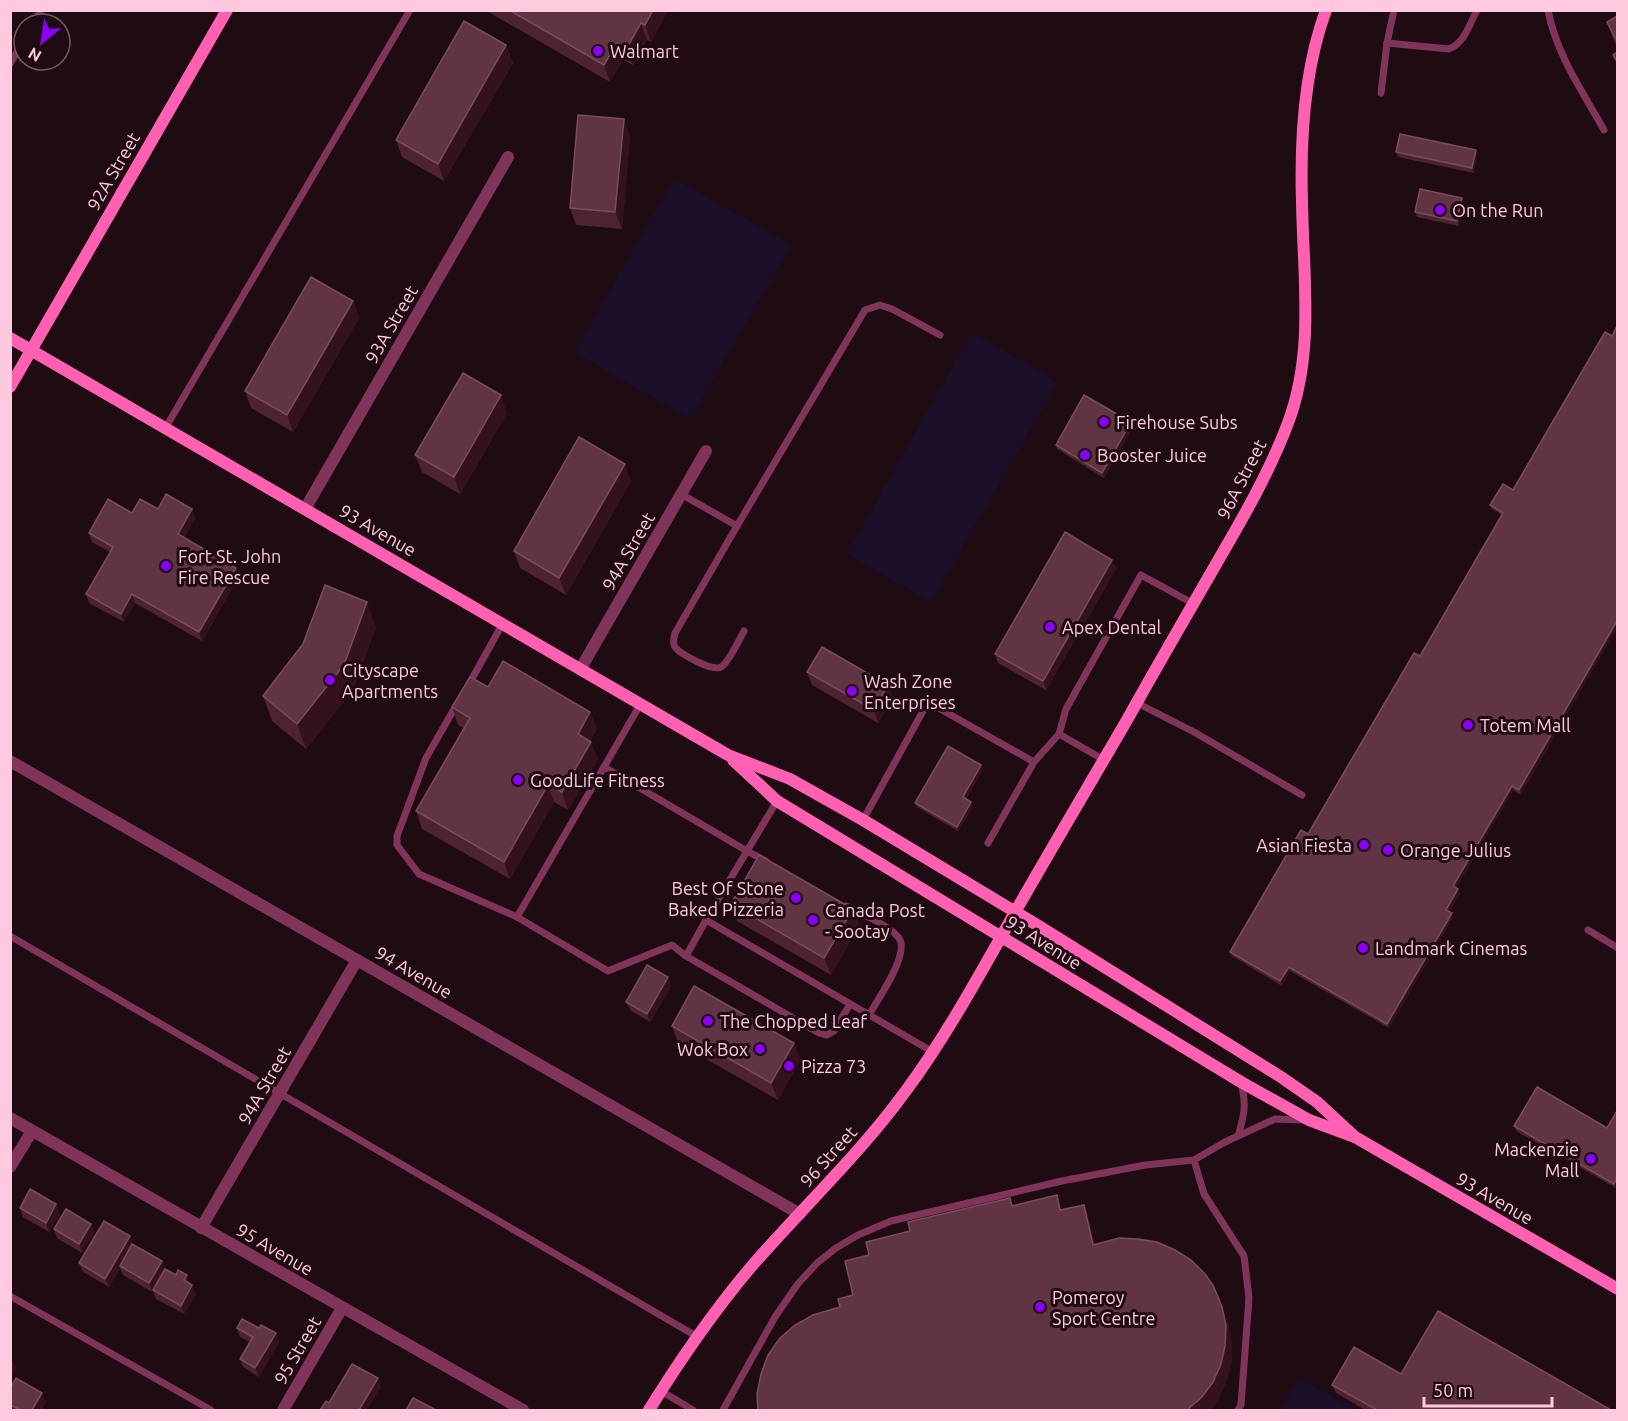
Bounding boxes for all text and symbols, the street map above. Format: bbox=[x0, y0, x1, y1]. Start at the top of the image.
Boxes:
north arrow bbox=[12, 12, 72, 72]
place label: Walmart bbox=[610, 41, 679, 61]
text: N bbox=[25, 44, 44, 66]
marker: Walmart bbox=[591, 44, 605, 58]
street label: 92A Street bbox=[83, 129, 143, 213]
place label: On the Run bbox=[1452, 200, 1544, 220]
marker: On the Run bbox=[1433, 203, 1447, 217]
street label: 93A Street bbox=[361, 282, 421, 366]
place label: Firehouse Subs bbox=[1116, 412, 1238, 432]
marker: Firehouse Subs bbox=[1097, 415, 1111, 429]
street label: 96A Street bbox=[1212, 436, 1270, 522]
place label: Booster Juice bbox=[1097, 445, 1207, 465]
marker: Booster Juice bbox=[1078, 448, 1092, 462]
street label: 93 Avenue bbox=[336, 500, 420, 560]
street label: 94A Street bbox=[598, 509, 658, 593]
place label: Fort St. John Fire Rescue bbox=[178, 546, 281, 587]
marker: Fort St. John Fire Rescue bbox=[159, 559, 173, 573]
place label: Apex Dental bbox=[1062, 617, 1162, 637]
marker: Apex Dental bbox=[1043, 620, 1057, 634]
place label: Cityscape Apartments bbox=[342, 660, 438, 701]
place label: Wash Zone Enterprises bbox=[864, 671, 956, 712]
marker: Cityscape Apartments bbox=[323, 673, 337, 687]
marker: Wash Zone Enterprises bbox=[845, 684, 859, 698]
place label: Totem Mall bbox=[1480, 715, 1571, 735]
marker: Totem Mall bbox=[1461, 718, 1475, 732]
place label: GoodLife Fitness bbox=[530, 770, 665, 790]
marker: GoodLife Fitness bbox=[511, 773, 525, 787]
place label: Asian Fiesta bbox=[1256, 835, 1352, 855]
marker: Asian Fiesta bbox=[1357, 838, 1371, 852]
place label: Orange Julius bbox=[1400, 840, 1511, 860]
marker: Orange Julius bbox=[1381, 843, 1395, 857]
place label: Best Of Stone Baked Pizzeria bbox=[668, 878, 784, 919]
marker: Best Of Stone Baked Pizzeria bbox=[789, 891, 803, 905]
place label: Canada Post - Sootay bbox=[825, 900, 925, 941]
street label: 93 Avenue bbox=[1003, 911, 1085, 973]
marker: Canada Post - Sootay bbox=[806, 913, 820, 927]
place label: Landmark Cinemas bbox=[1375, 938, 1527, 958]
marker: Landmark Cinemas bbox=[1356, 941, 1370, 955]
street label: 94 Avenue bbox=[372, 942, 456, 1002]
place label: The Chopped Leaf bbox=[720, 1011, 867, 1031]
marker: The Chopped Leaf bbox=[701, 1014, 715, 1028]
place label: Wok Box bbox=[677, 1039, 748, 1059]
marker: Wok Box bbox=[753, 1042, 767, 1056]
street label: 94A Street bbox=[234, 1043, 294, 1127]
place label: Pizza 73 bbox=[801, 1056, 866, 1076]
marker: Pizza 73 bbox=[782, 1059, 796, 1073]
street label: 96 Street bbox=[796, 1122, 860, 1190]
place label: Mackenzie Mall bbox=[1494, 1139, 1579, 1180]
marker: Mackenzie Mall bbox=[1584, 1152, 1598, 1166]
street label: 93 Avenue bbox=[1453, 1168, 1537, 1228]
street label: 95 Avenue bbox=[233, 1219, 317, 1279]
place label: Pomeroy Sport Centre bbox=[1052, 1287, 1156, 1328]
marker: Pomeroy Sport Centre bbox=[1033, 1300, 1047, 1314]
street label: 95 Street bbox=[270, 1313, 324, 1387]
scale bar bbox=[1424, 1370, 1552, 1408]
text: 50 m bbox=[1433, 1380, 1473, 1400]

